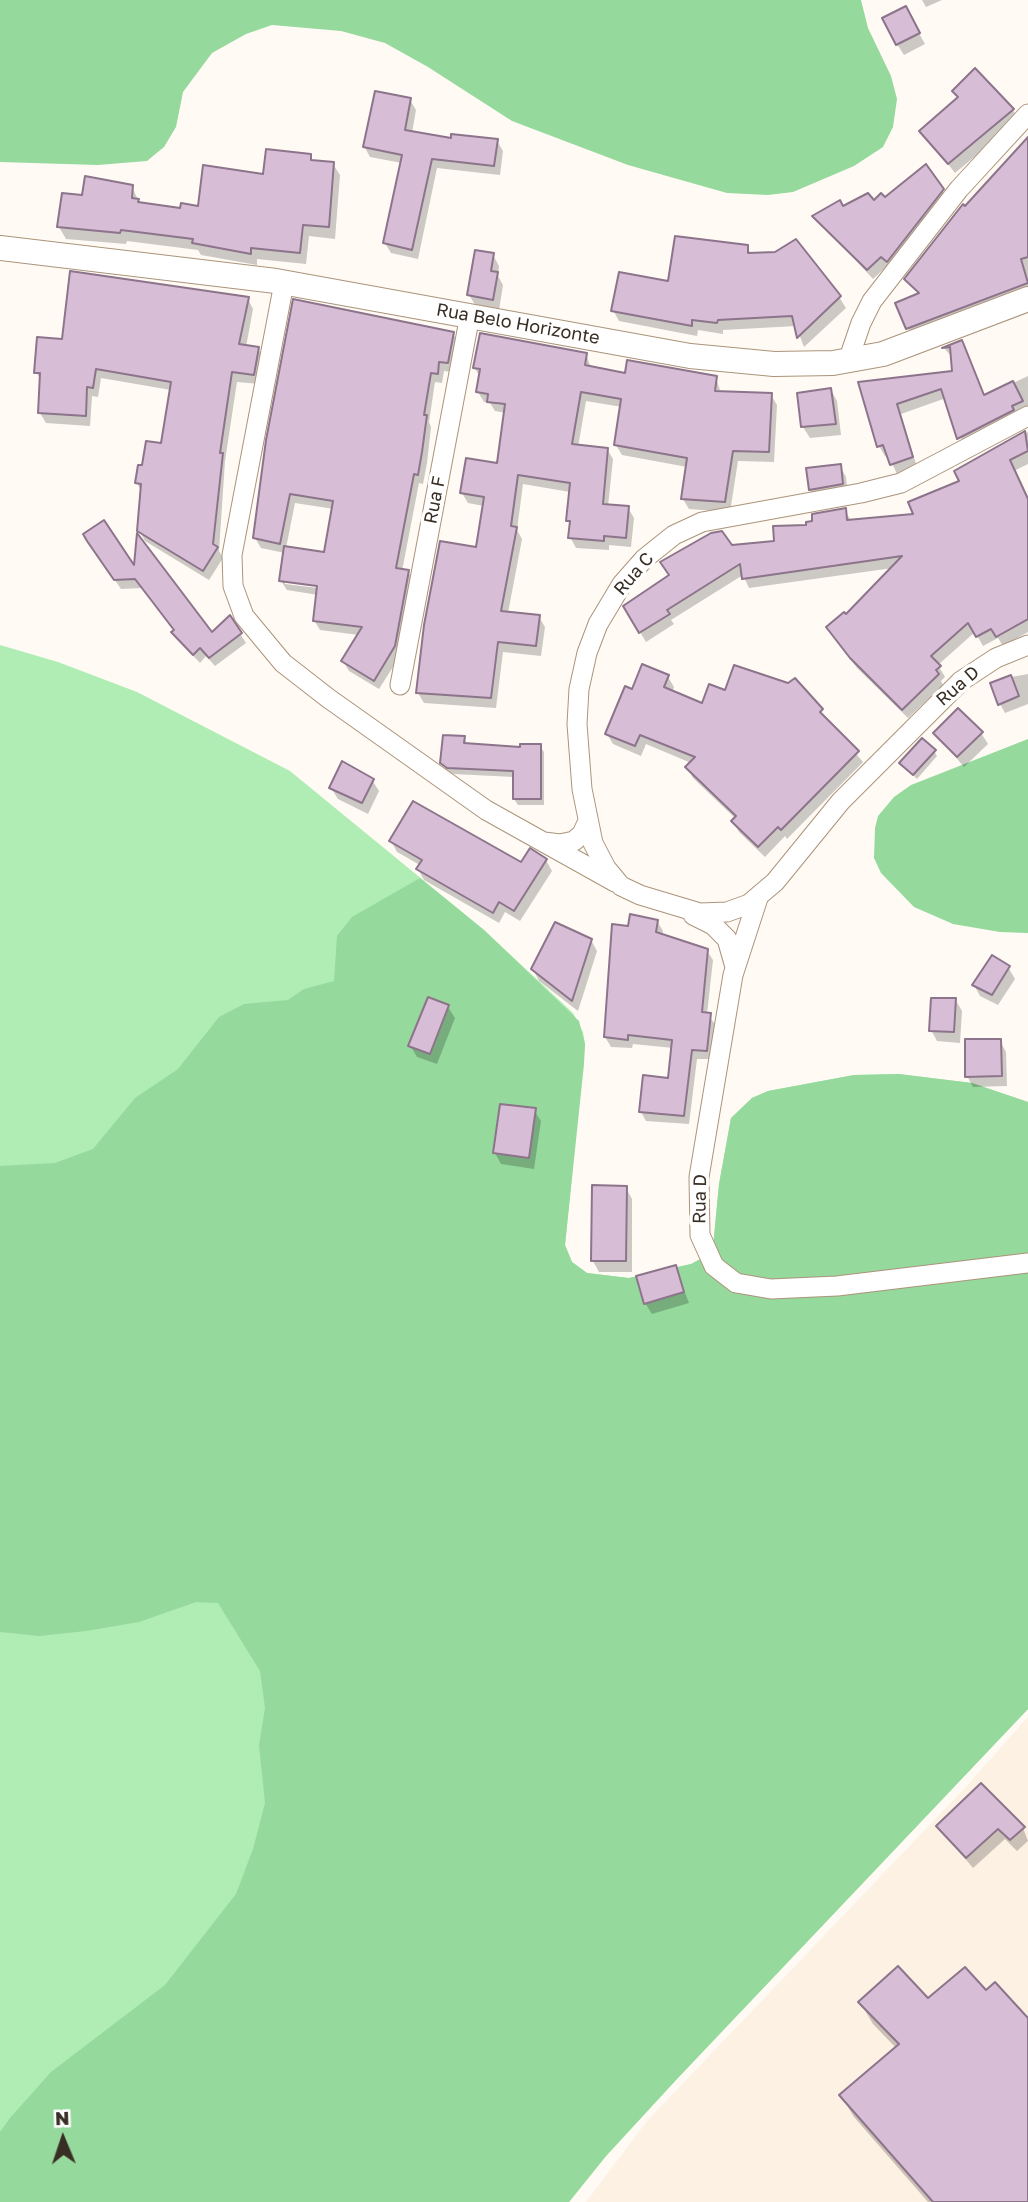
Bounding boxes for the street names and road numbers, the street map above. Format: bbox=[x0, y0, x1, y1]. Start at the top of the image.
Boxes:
street label: Rua Belo Horizonte bbox=[435, 299, 601, 349]
street label: Rua F bbox=[420, 474, 450, 526]
street label: Rua C bbox=[610, 548, 658, 600]
street label: Rua D bbox=[932, 661, 984, 711]
street label: Rua D bbox=[689, 1174, 711, 1224]

